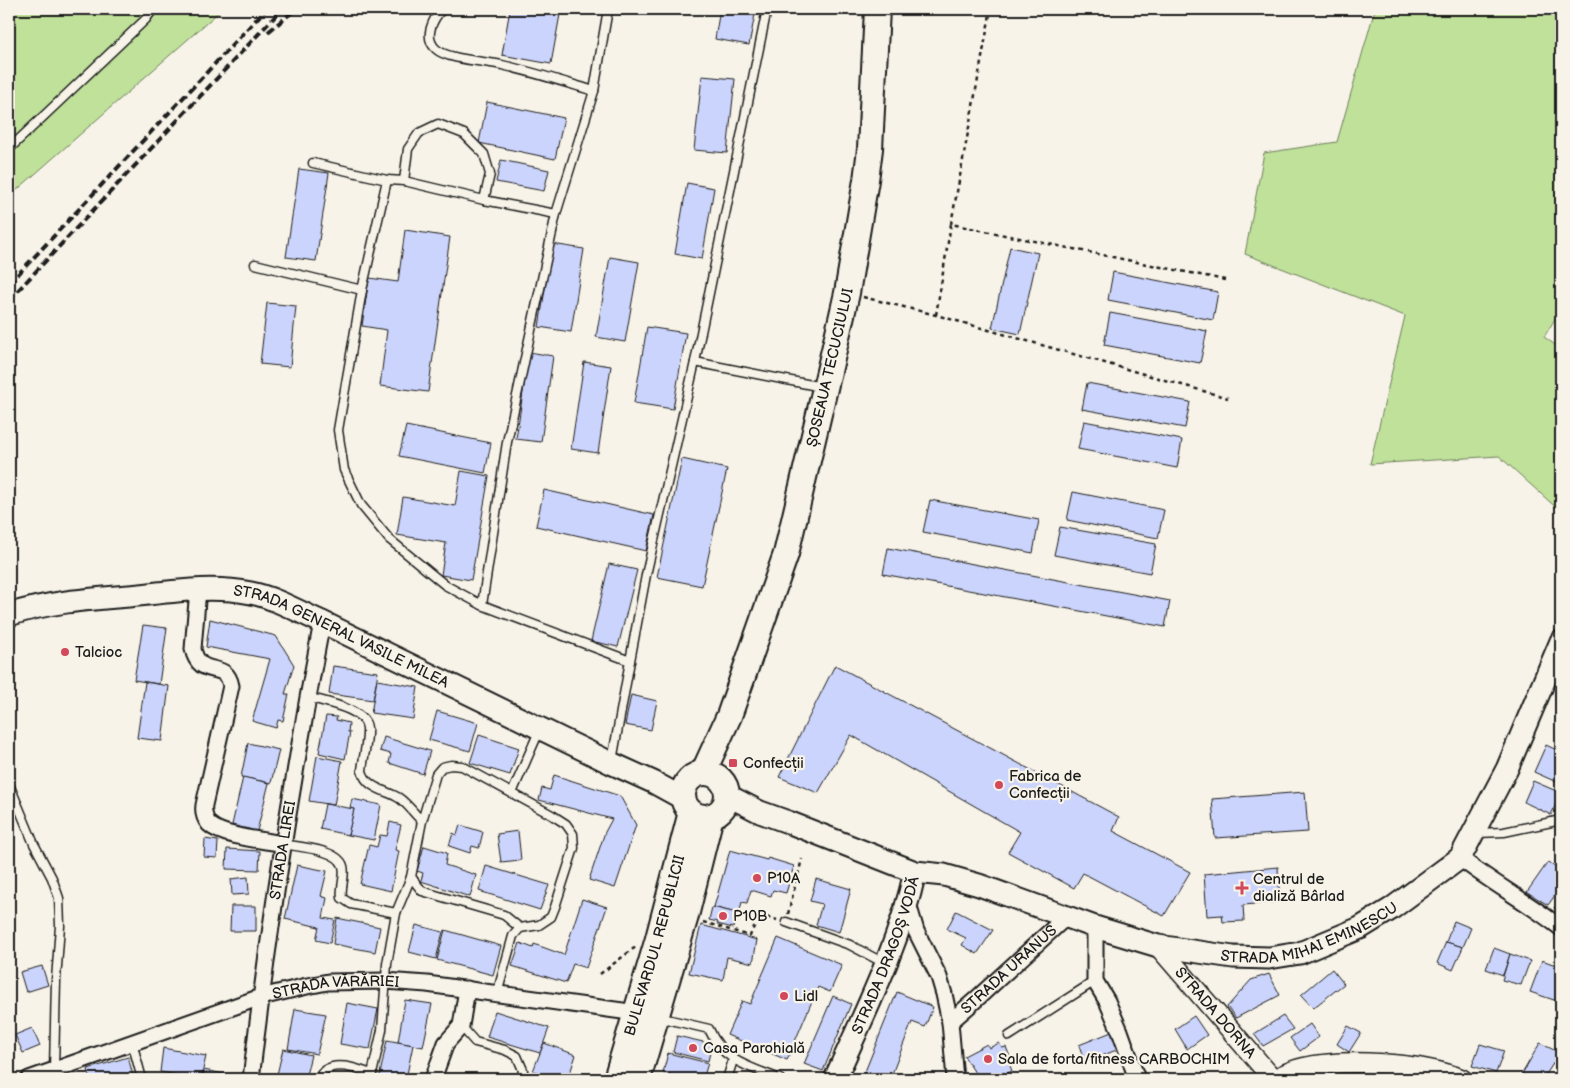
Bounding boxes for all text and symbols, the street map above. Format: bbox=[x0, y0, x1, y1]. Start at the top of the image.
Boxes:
street label: ȘOSEAUA TECUCIULUI bbox=[803, 286, 858, 449]
street label: STRADA GENERAL VASILE MILEA bbox=[232, 581, 453, 693]
place label: Talcioc bbox=[75, 643, 122, 662]
marker: Talcioc bbox=[59, 646, 71, 658]
place label: Confecții bbox=[743, 754, 804, 773]
marker: Confecții bbox=[727, 757, 739, 769]
place label: Fabrica de Confecții bbox=[1009, 767, 1081, 803]
marker: Fabrica de Confecții bbox=[993, 779, 1005, 791]
street label: STRADA LIREI bbox=[266, 799, 300, 901]
street label: BULEVARDUL REPUBLICII bbox=[620, 853, 689, 1038]
place label: P10A bbox=[767, 869, 801, 888]
place label: Centrul de dializă Bârlad bbox=[1253, 870, 1345, 906]
marker: P10A bbox=[751, 872, 763, 884]
street label: STRADA DRAGOȘ VODĂ bbox=[848, 874, 924, 1037]
marker: Centrul de dializă Bârlad bbox=[1235, 881, 1249, 895]
street label: STRADA MIHAI EMINESCU bbox=[1219, 898, 1402, 968]
place label: P10B bbox=[733, 907, 767, 926]
marker: P10B bbox=[717, 910, 729, 922]
street label: STRADA URANUS bbox=[957, 921, 1061, 1018]
street label: STRADA DORNA bbox=[1170, 963, 1260, 1063]
street label: STRADA VĂRĂRIEI bbox=[271, 972, 400, 1004]
place label: Lidl bbox=[794, 987, 818, 1006]
marker: Lidl bbox=[778, 990, 790, 1002]
place label: Casa Parohială bbox=[703, 1039, 805, 1058]
marker: Casa Parohială bbox=[687, 1042, 699, 1054]
place label: Sala de forta/fitness CARBOCHIM bbox=[998, 1050, 1230, 1069]
marker: Sala de forta/fitness CARBOCHIM bbox=[982, 1053, 994, 1065]

